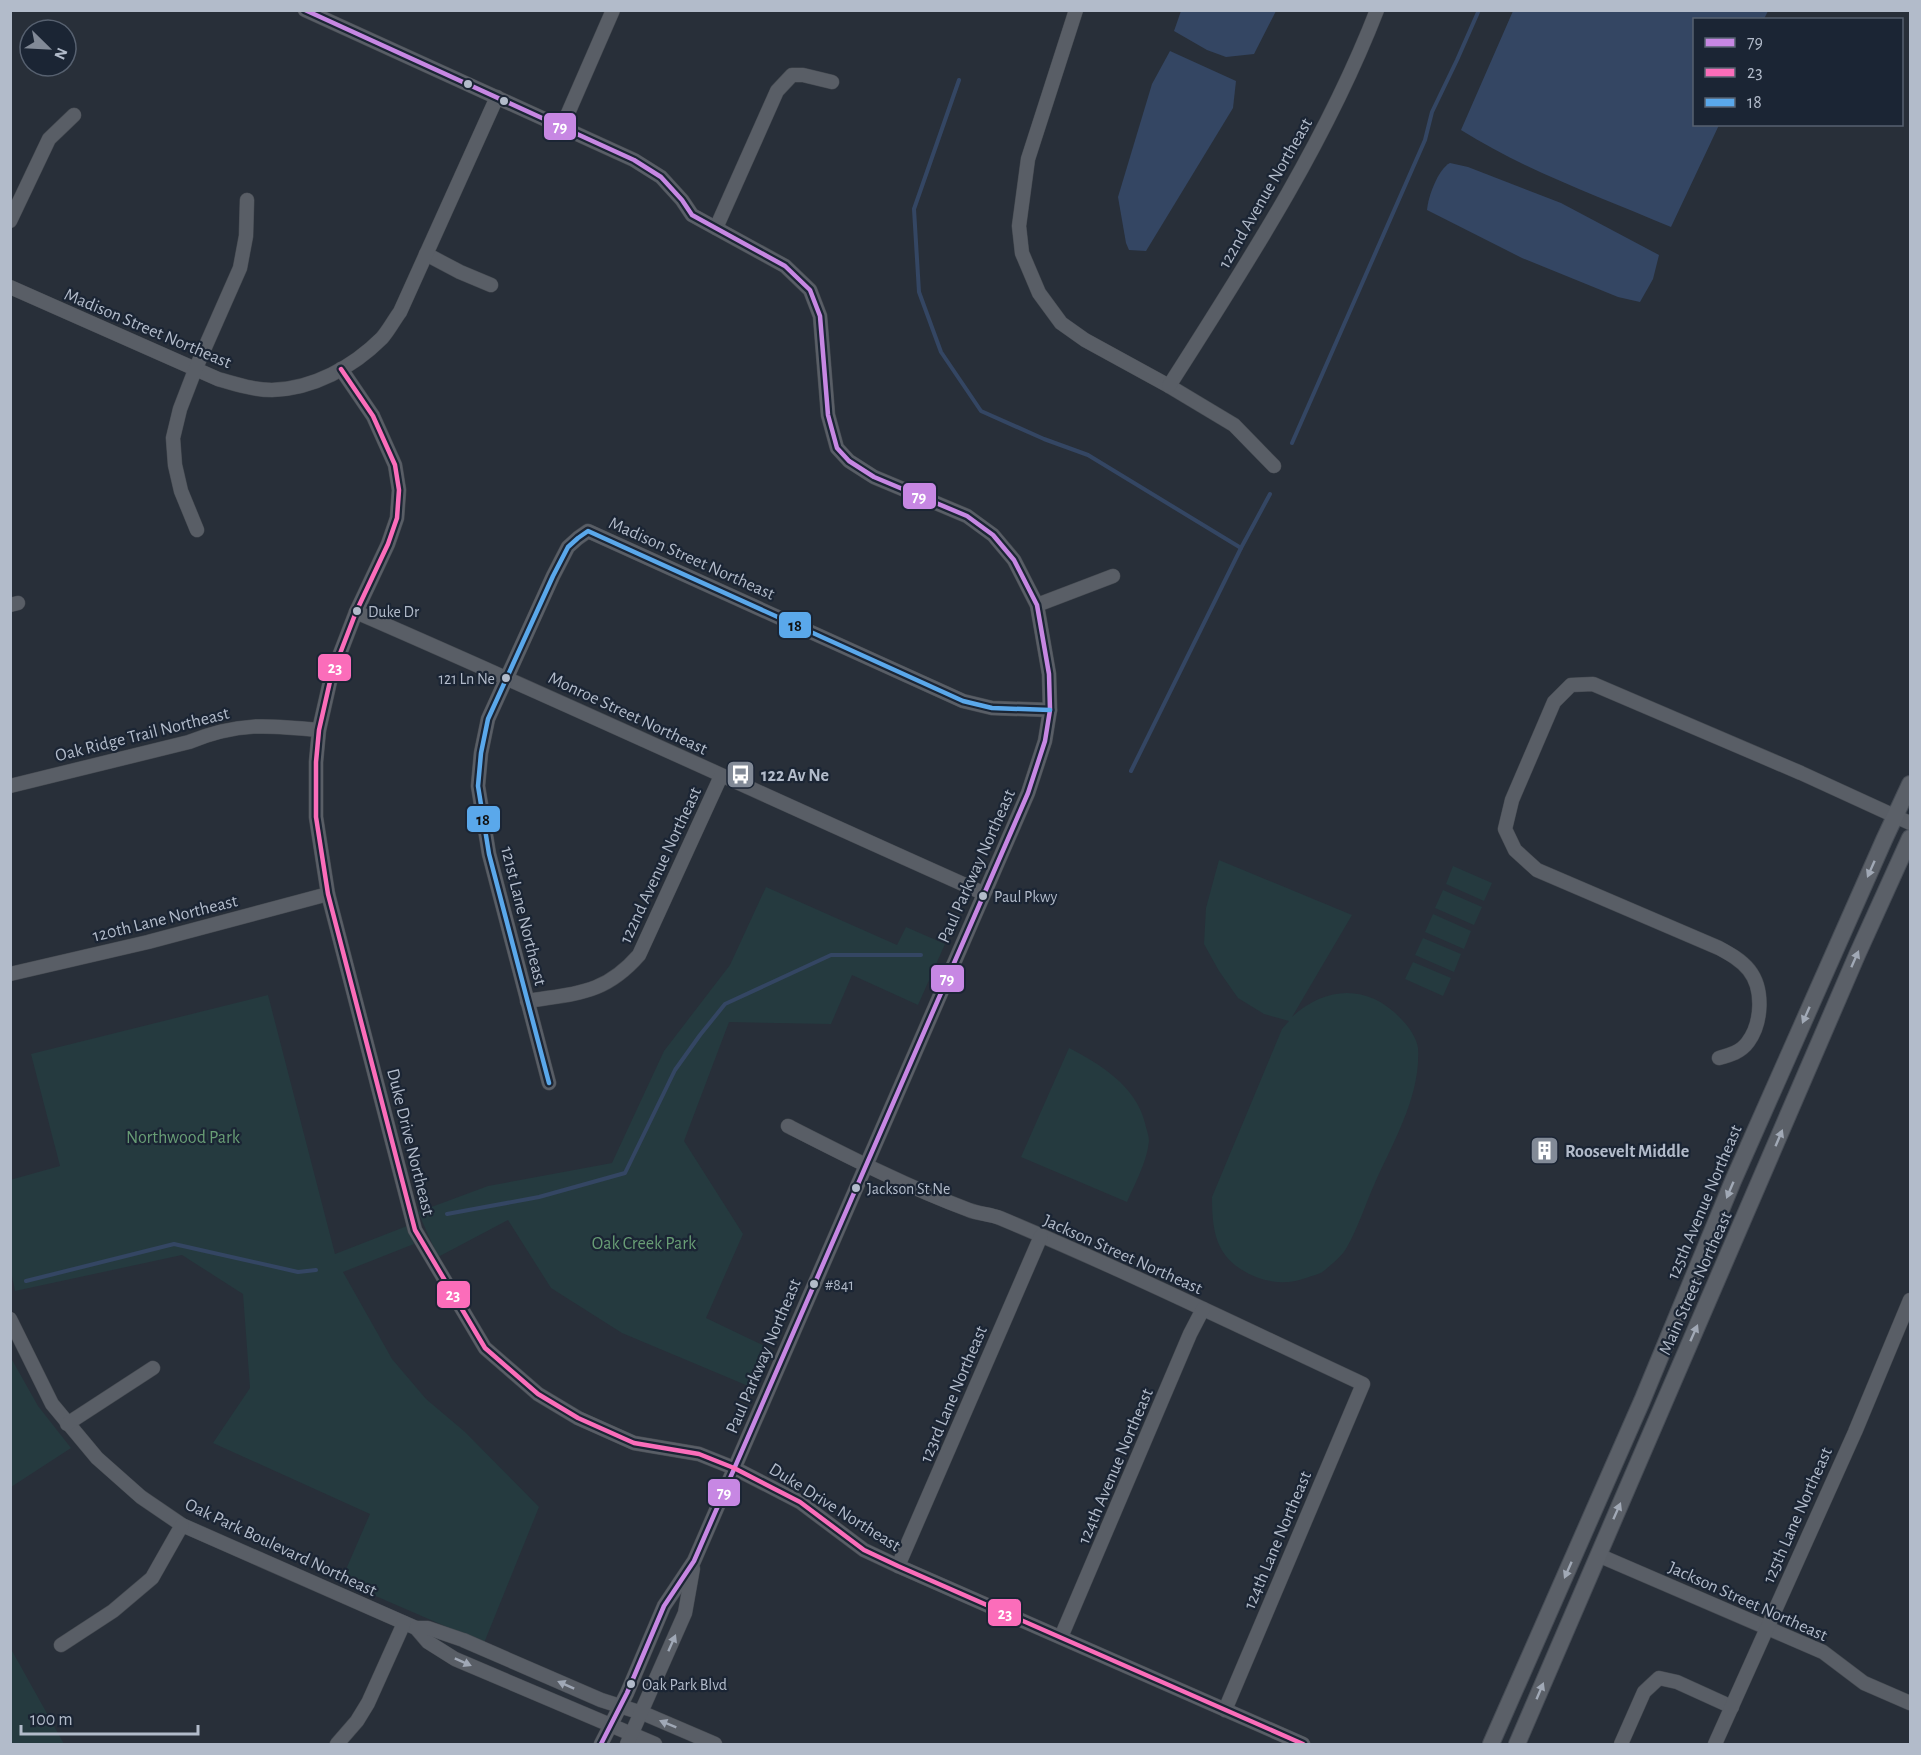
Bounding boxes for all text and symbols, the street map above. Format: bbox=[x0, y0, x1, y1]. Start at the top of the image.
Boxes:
north arrow bbox=[18, 18, 78, 78]
legend bbox=[1693, 18, 1903, 126]
text: 79 bbox=[1747, 34, 1763, 52]
text: N bbox=[51, 45, 70, 62]
text: 23 bbox=[1747, 64, 1763, 82]
unlabelled marker bbox=[462, 78, 474, 90]
text: 18 bbox=[1747, 94, 1762, 112]
unlabelled marker bbox=[498, 95, 510, 107]
line badge: 79 bbox=[543, 112, 577, 141]
street label: 122nd Avenue Northeast bbox=[1216, 115, 1316, 272]
text: 79 bbox=[553, 119, 568, 135]
street label: Madison Street Northeast bbox=[61, 286, 234, 372]
line badge: 79 bbox=[902, 482, 937, 510]
text: 79 bbox=[912, 489, 927, 505]
street label: Madison Street Northeast bbox=[606, 514, 777, 604]
place label: Duke Dr bbox=[368, 604, 420, 620]
marker: Duke Dr bbox=[351, 605, 363, 617]
line badge: 18 bbox=[778, 611, 812, 639]
text: 18 bbox=[788, 618, 802, 634]
line badge: 23 bbox=[317, 653, 352, 682]
text: 23 bbox=[328, 660, 342, 676]
street label: Monroe Street Northeast bbox=[545, 669, 710, 759]
place label: 121 Ln Ne bbox=[439, 671, 495, 687]
marker: 121 Ln Ne bbox=[500, 672, 512, 684]
street label: Oak Ridge Trail Northeast bbox=[53, 705, 231, 765]
bus stop icon: 122 Av Ne bbox=[724, 759, 756, 791]
place label: 122 Av Ne bbox=[761, 767, 829, 785]
street label: 122nd Avenue Northeast bbox=[617, 784, 705, 946]
street label: Paul Parkway Northeast bbox=[935, 787, 1019, 946]
line badge: 18 bbox=[466, 805, 501, 833]
text: 18 bbox=[476, 812, 490, 828]
street label: 121st Lane Northeast bbox=[497, 845, 549, 988]
one-way arrow bbox=[1866, 860, 1876, 878]
place label: Paul Pkwy bbox=[994, 889, 1057, 906]
marker: Paul Pkwy bbox=[977, 890, 989, 902]
street label: 120th Lane Northeast bbox=[91, 892, 240, 946]
one-way arrow bbox=[1851, 950, 1860, 967]
line badge: 79 bbox=[930, 964, 965, 993]
text: 79 bbox=[940, 971, 955, 987]
one-way arrow bbox=[1802, 1007, 1811, 1024]
street label: Duke Drive Northeast bbox=[383, 1067, 437, 1218]
street label: 125th Avenue Northeast bbox=[1664, 1122, 1746, 1282]
park label: Northwood Park bbox=[126, 1129, 241, 1147]
one-way arrow bbox=[1775, 1129, 1784, 1147]
building icon: Roosevelt Middle bbox=[1528, 1135, 1560, 1167]
place label: Roosevelt Middle bbox=[1565, 1143, 1689, 1161]
place label: Jackson St Ne bbox=[867, 1181, 950, 1197]
one-way arrow bbox=[1725, 1181, 1735, 1199]
marker: Jackson St Ne bbox=[850, 1182, 862, 1194]
street label: Main Street Northeast bbox=[1656, 1209, 1736, 1358]
street label: Jackson Street Northeast bbox=[1040, 1212, 1205, 1298]
park label: Oak Creek Park bbox=[592, 1235, 697, 1253]
street label: Paul Parkway Northeast bbox=[723, 1276, 805, 1436]
place label: #841 bbox=[825, 1277, 854, 1293]
marker: #841 bbox=[808, 1278, 820, 1290]
line badge: 23 bbox=[436, 1280, 471, 1309]
text: 23 bbox=[446, 1287, 460, 1303]
street label: 123rd Lane Northeast bbox=[917, 1323, 991, 1465]
one-way arrow bbox=[1690, 1324, 1699, 1341]
street label: 124th Avenue Northeast bbox=[1075, 1386, 1157, 1547]
street label: 125th Lane Northeast bbox=[1760, 1445, 1836, 1586]
street label: Duke Drive Northeast bbox=[766, 1460, 903, 1556]
street label: 124th Lane Northeast bbox=[1241, 1469, 1315, 1612]
line badge: 79 bbox=[707, 1478, 741, 1507]
text: 79 bbox=[717, 1485, 732, 1501]
street label: Oak Park Boulevard Northeast bbox=[182, 1496, 379, 1600]
one-way arrow bbox=[1612, 1503, 1621, 1520]
street label: Jackson Street Northeast bbox=[1665, 1559, 1830, 1645]
one-way arrow bbox=[1562, 1561, 1572, 1579]
line badge: 23 bbox=[987, 1598, 1022, 1627]
text: 23 bbox=[998, 1606, 1012, 1622]
one-way arrow bbox=[668, 1634, 677, 1652]
one-way arrow bbox=[454, 1657, 472, 1667]
place label: Oak Park Blvd bbox=[642, 1677, 727, 1693]
marker: Oak Park Blvd bbox=[625, 1678, 637, 1690]
one-way arrow bbox=[558, 1680, 575, 1689]
one-way arrow bbox=[1535, 1681, 1545, 1699]
scale bar bbox=[21, 1698, 198, 1736]
text: 100 m bbox=[30, 1711, 73, 1729]
one-way arrow bbox=[659, 1719, 677, 1729]

